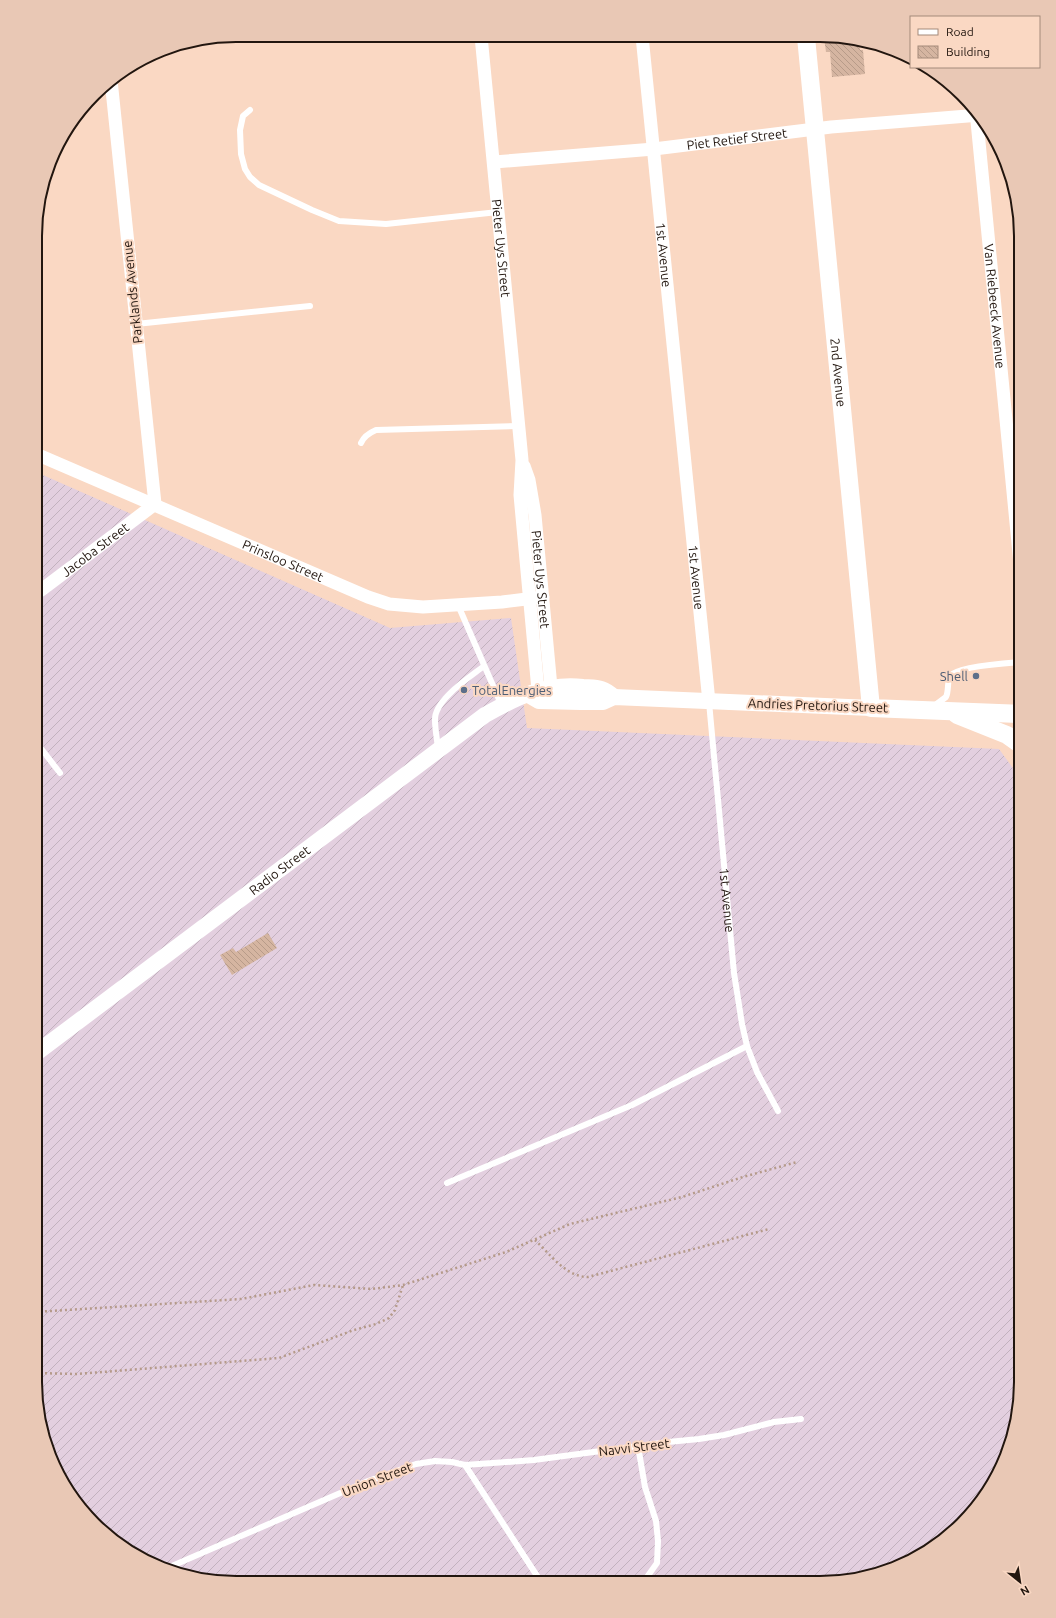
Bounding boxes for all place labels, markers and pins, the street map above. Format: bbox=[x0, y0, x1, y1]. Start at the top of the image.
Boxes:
place label: Shell bbox=[940, 669, 969, 683]
marker: Shell bbox=[971, 671, 981, 681]
place label: TotalEnergies bbox=[472, 683, 552, 697]
marker: TotalEnergies bbox=[459, 685, 469, 695]

